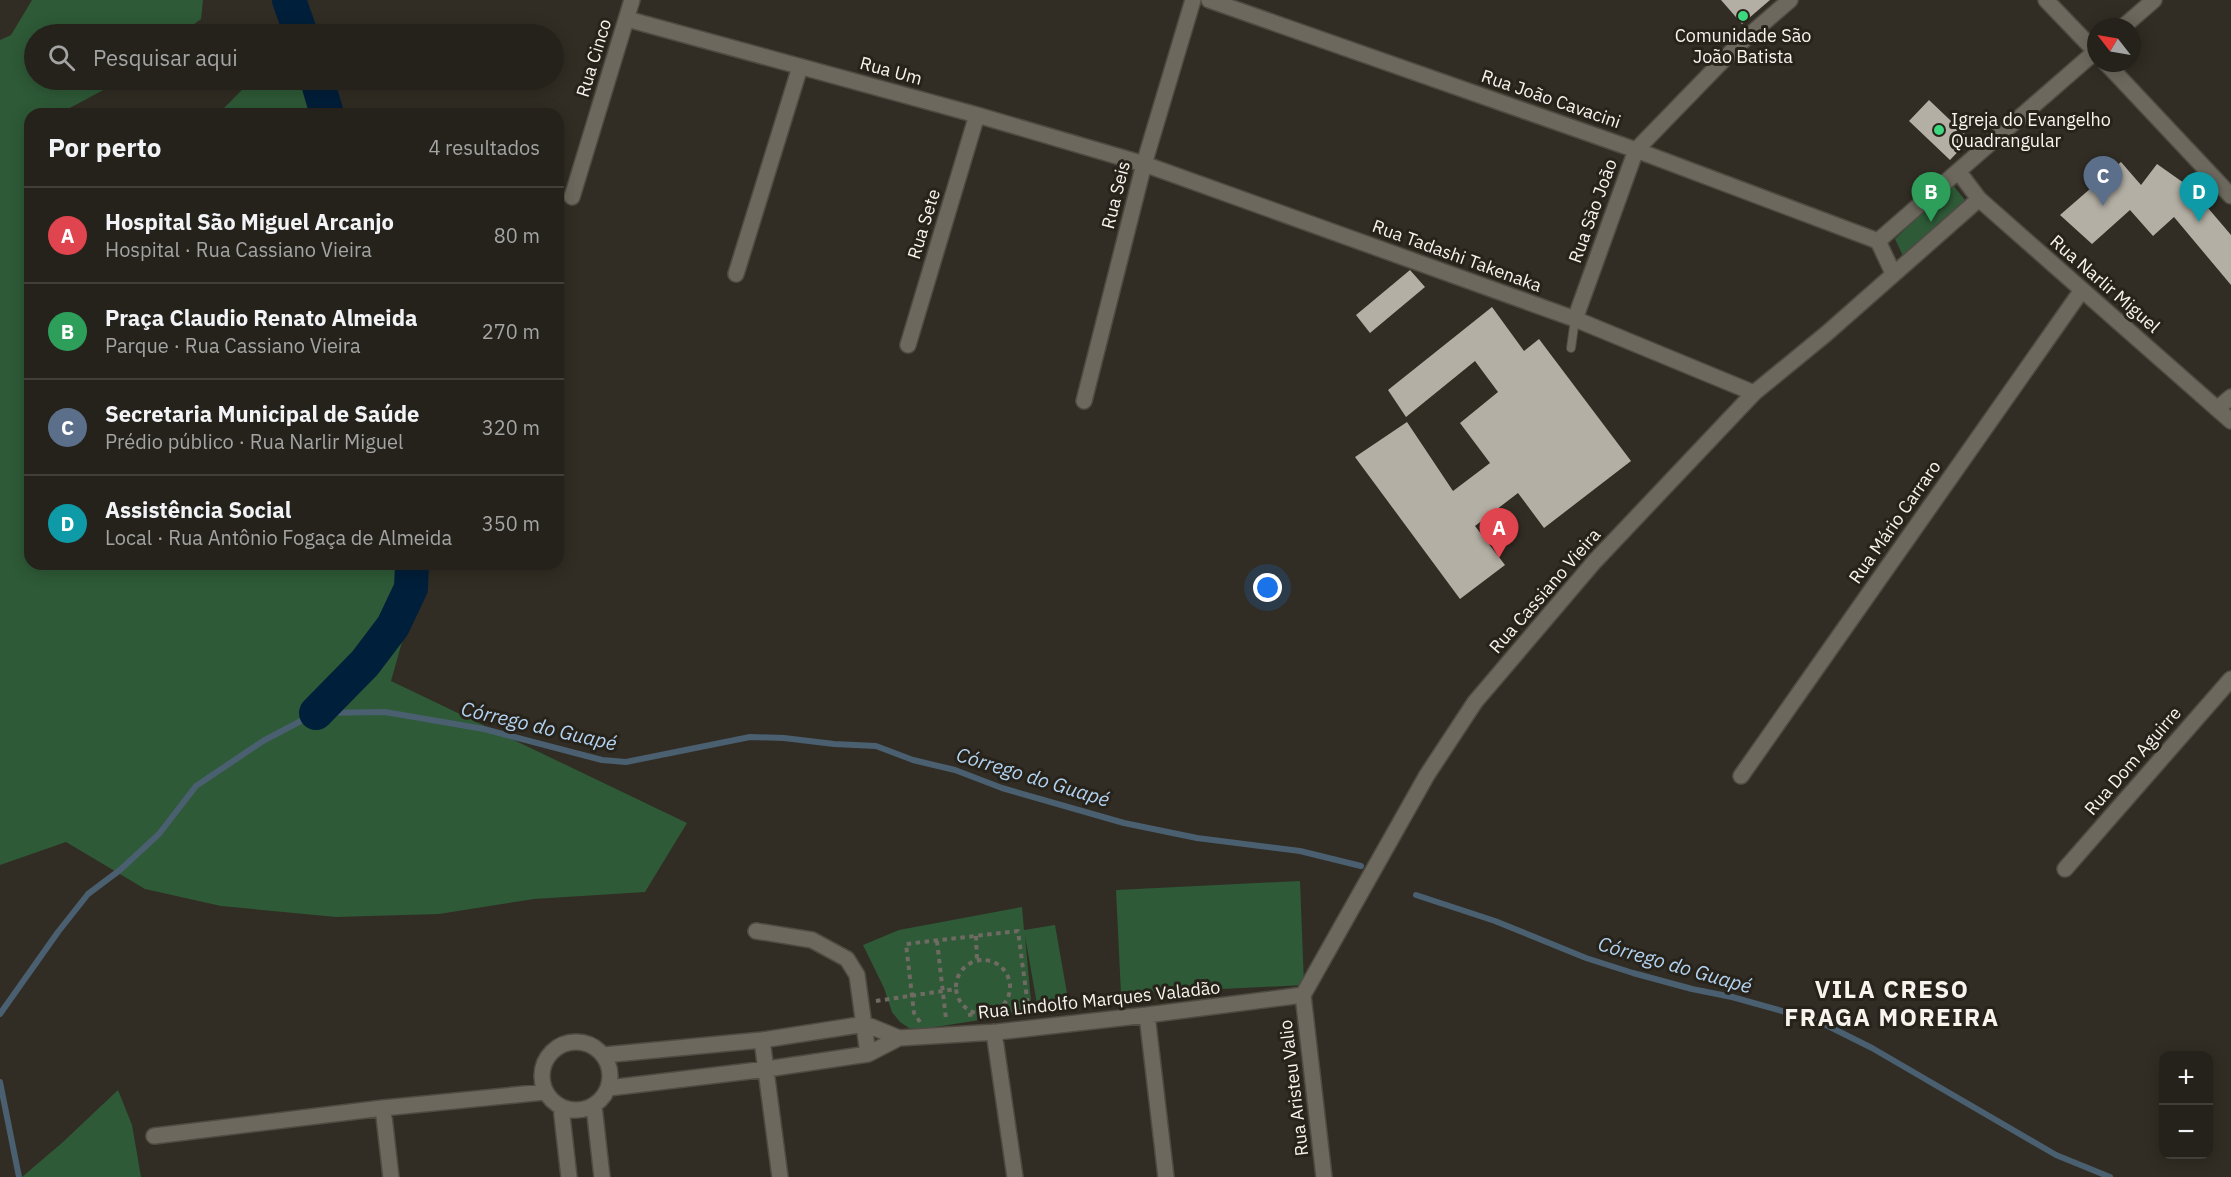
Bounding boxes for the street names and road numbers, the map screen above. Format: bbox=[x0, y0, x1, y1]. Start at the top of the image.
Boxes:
street label: Rua Cinco bbox=[571, 16, 616, 100]
street label: Rua Um bbox=[857, 51, 925, 90]
street label: Rua João Cavacini bbox=[1478, 64, 1624, 133]
street label: Rua São João bbox=[1563, 156, 1622, 266]
street label: Rua Seis bbox=[1096, 159, 1135, 231]
street label: Rua Sete bbox=[902, 186, 945, 262]
street label: Rua Tadashi Takenaka bbox=[1369, 214, 1545, 297]
street label: Rua Narlir Miguel bbox=[2046, 230, 2165, 338]
street label: Rua Mário Carraro bbox=[1843, 456, 1946, 588]
street label: Rua Cassiano Vieira bbox=[1484, 523, 1606, 658]
street label: Rua Dom Aguirre bbox=[2079, 702, 2186, 820]
street label: Rua Lindolfo Marques Valadão bbox=[977, 975, 1221, 1024]
street label: Rua Aristeu Valio bbox=[1274, 1019, 1313, 1157]

